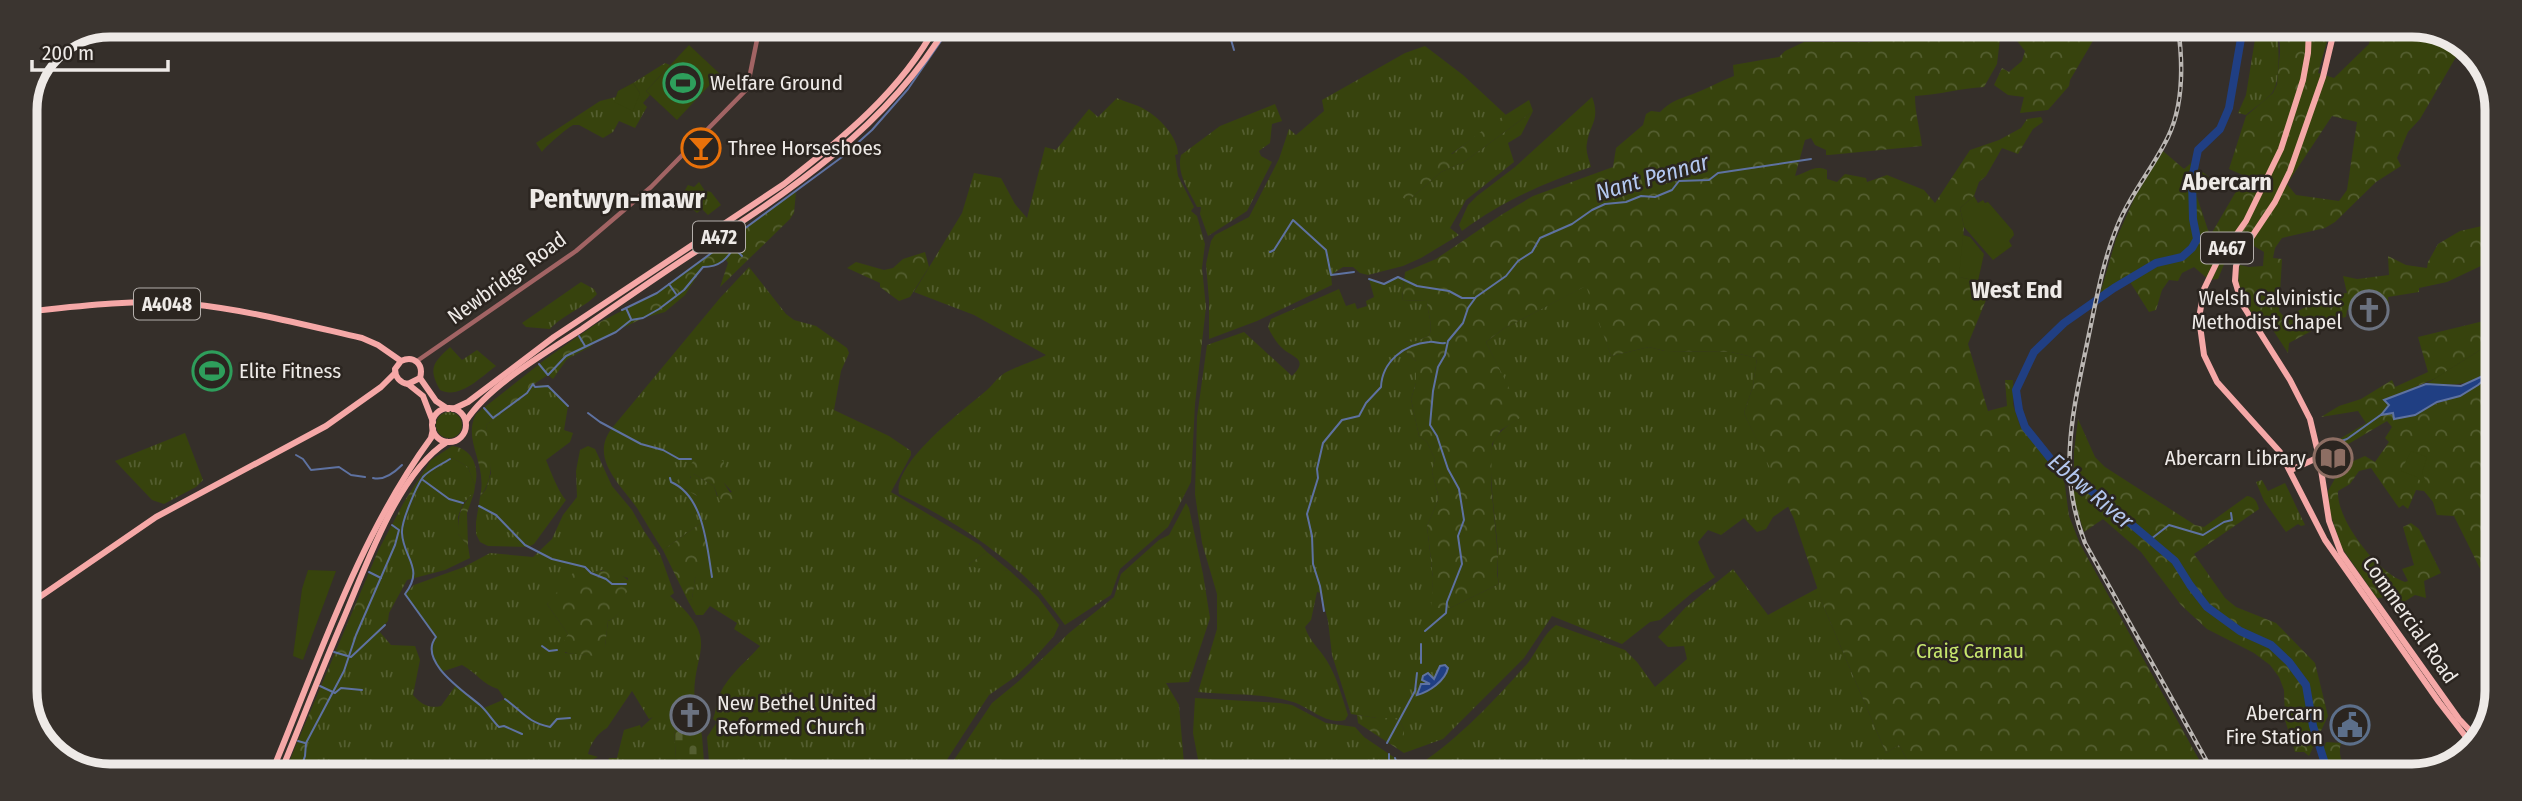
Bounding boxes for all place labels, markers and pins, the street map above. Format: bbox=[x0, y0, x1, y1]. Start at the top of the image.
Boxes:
sports icon: Welfare Ground bbox=[662, 62, 704, 104]
place label: Welfare Ground bbox=[710, 70, 843, 96]
bar icon: Three Horseshoes bbox=[680, 127, 722, 169]
place label: Three Horseshoes bbox=[728, 135, 882, 161]
place label: Welsh Calvinistic Methodist Chapel bbox=[2191, 285, 2342, 335]
church icon: Welsh Calvinistic Methodist Chapel bbox=[2348, 289, 2390, 331]
sports icon: Elite Fitness bbox=[191, 350, 233, 392]
place label: Elite Fitness bbox=[239, 358, 341, 384]
library icon: Abercarn Library bbox=[2312, 437, 2354, 479]
place label: Abercarn Library bbox=[2165, 445, 2307, 471]
place label: New Bethel United Reformed Church bbox=[717, 690, 876, 740]
church icon: New Bethel United Reformed Church bbox=[669, 694, 711, 736]
place label: Abercarn Fire Station bbox=[2225, 700, 2323, 750]
public building icon: Abercarn Fire Station bbox=[2329, 704, 2371, 746]

